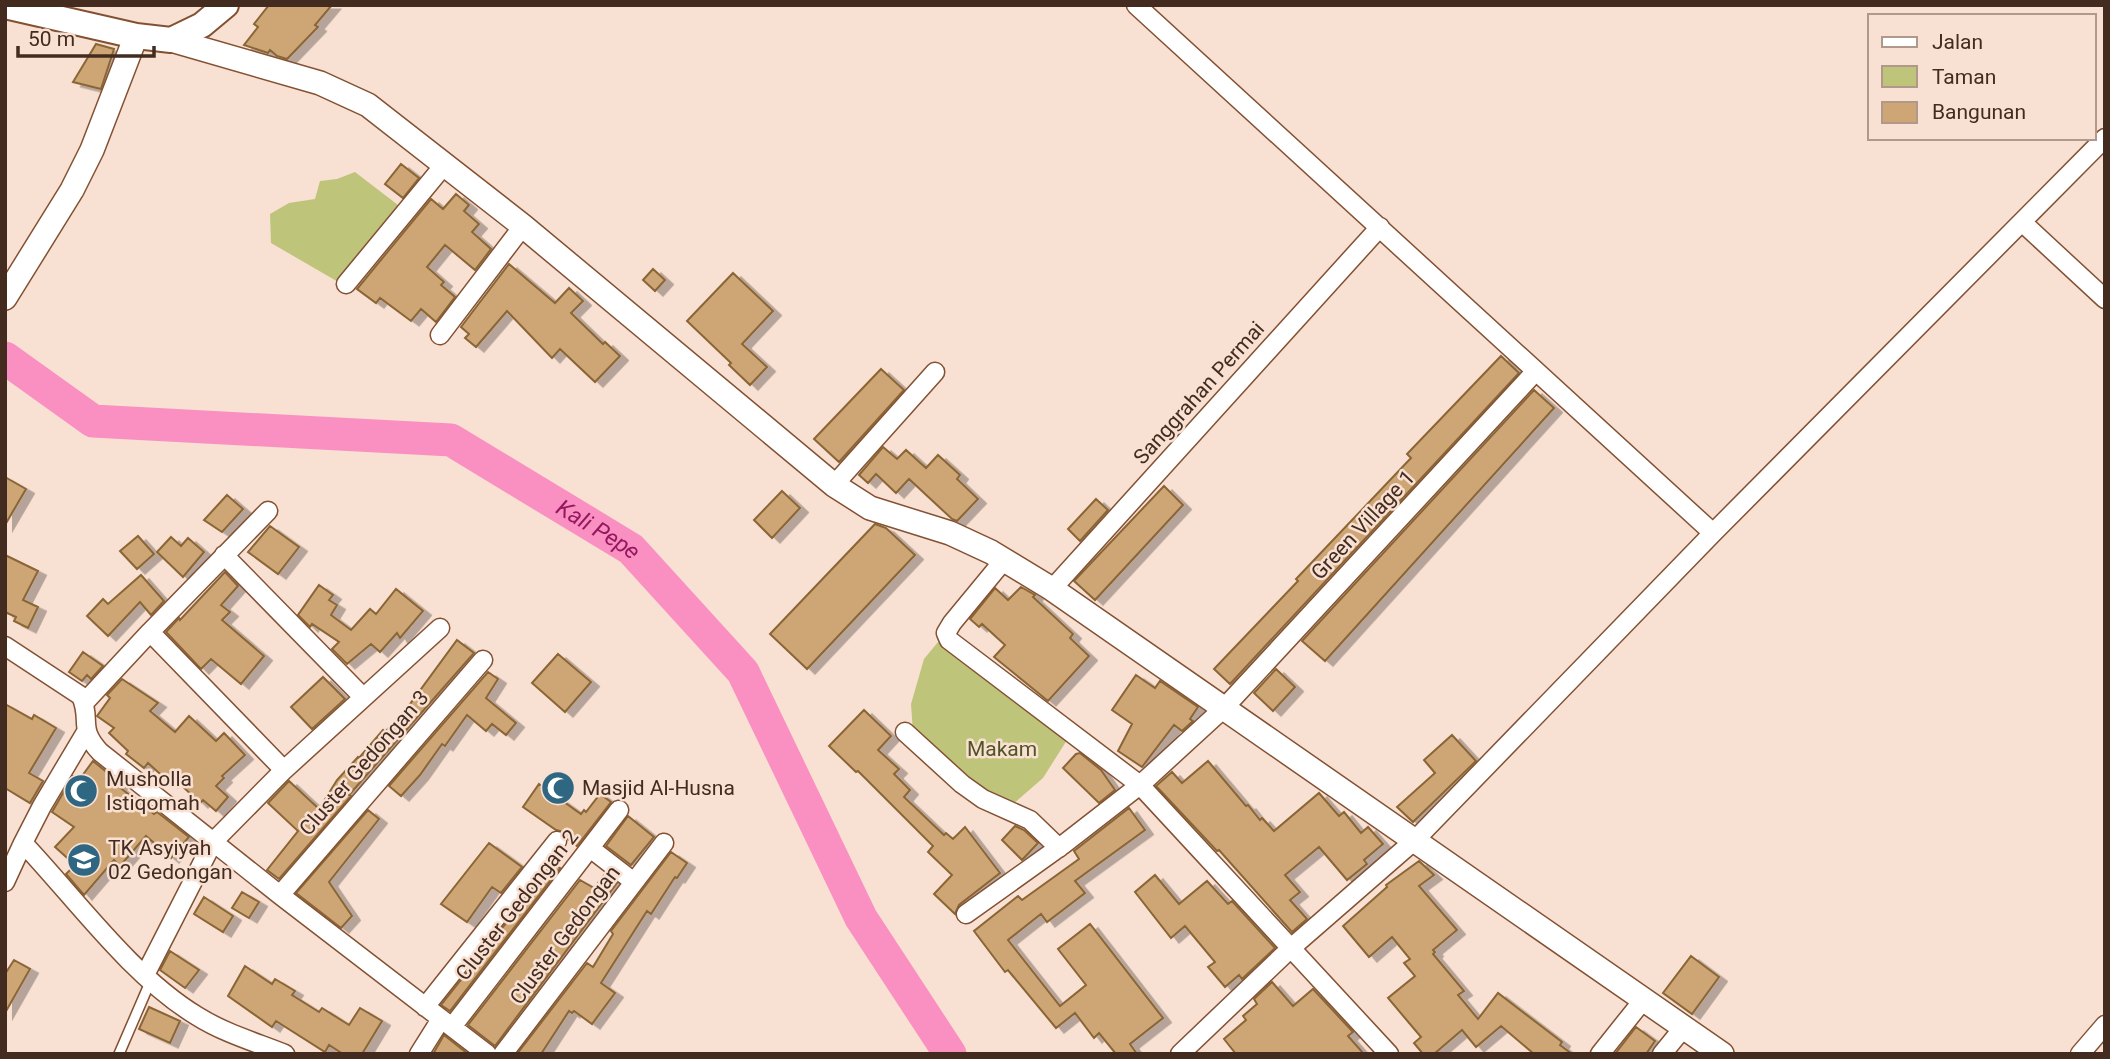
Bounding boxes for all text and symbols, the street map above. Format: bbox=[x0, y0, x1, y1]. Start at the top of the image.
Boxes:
scale bar bbox=[18, 14, 154, 58]
legend bbox=[1868, 14, 2096, 140]
text: 50 m bbox=[28, 27, 75, 51]
text: Jalan bbox=[1932, 30, 1983, 54]
text: Taman bbox=[1932, 65, 1996, 89]
text: Bangunan bbox=[1932, 100, 2026, 124]
street label: Sanggrahan Permai bbox=[1129, 317, 1269, 469]
street label: Green Village 1 bbox=[1306, 465, 1420, 585]
water label: Kali Pepe bbox=[552, 494, 647, 564]
street label: Cluster Gedongan 3 bbox=[295, 686, 433, 840]
park label: Makam bbox=[967, 737, 1037, 761]
place label: Musholla Istiqomah bbox=[106, 767, 200, 815]
mosque icon: Masjid Al-Husna bbox=[539, 769, 577, 807]
mosque icon: Musholla Istiqomah bbox=[62, 772, 100, 810]
place label: Masjid Al-Husna bbox=[582, 776, 735, 800]
street label: Cluster Gedongan 2 bbox=[450, 825, 584, 985]
place label: TK Asyiyah 02 Gedongan bbox=[108, 836, 232, 884]
school or university icon: TK Asyiyah 02 Gedongan bbox=[65, 841, 103, 879]
street label: Cluster Gedongan bbox=[505, 861, 625, 1009]

